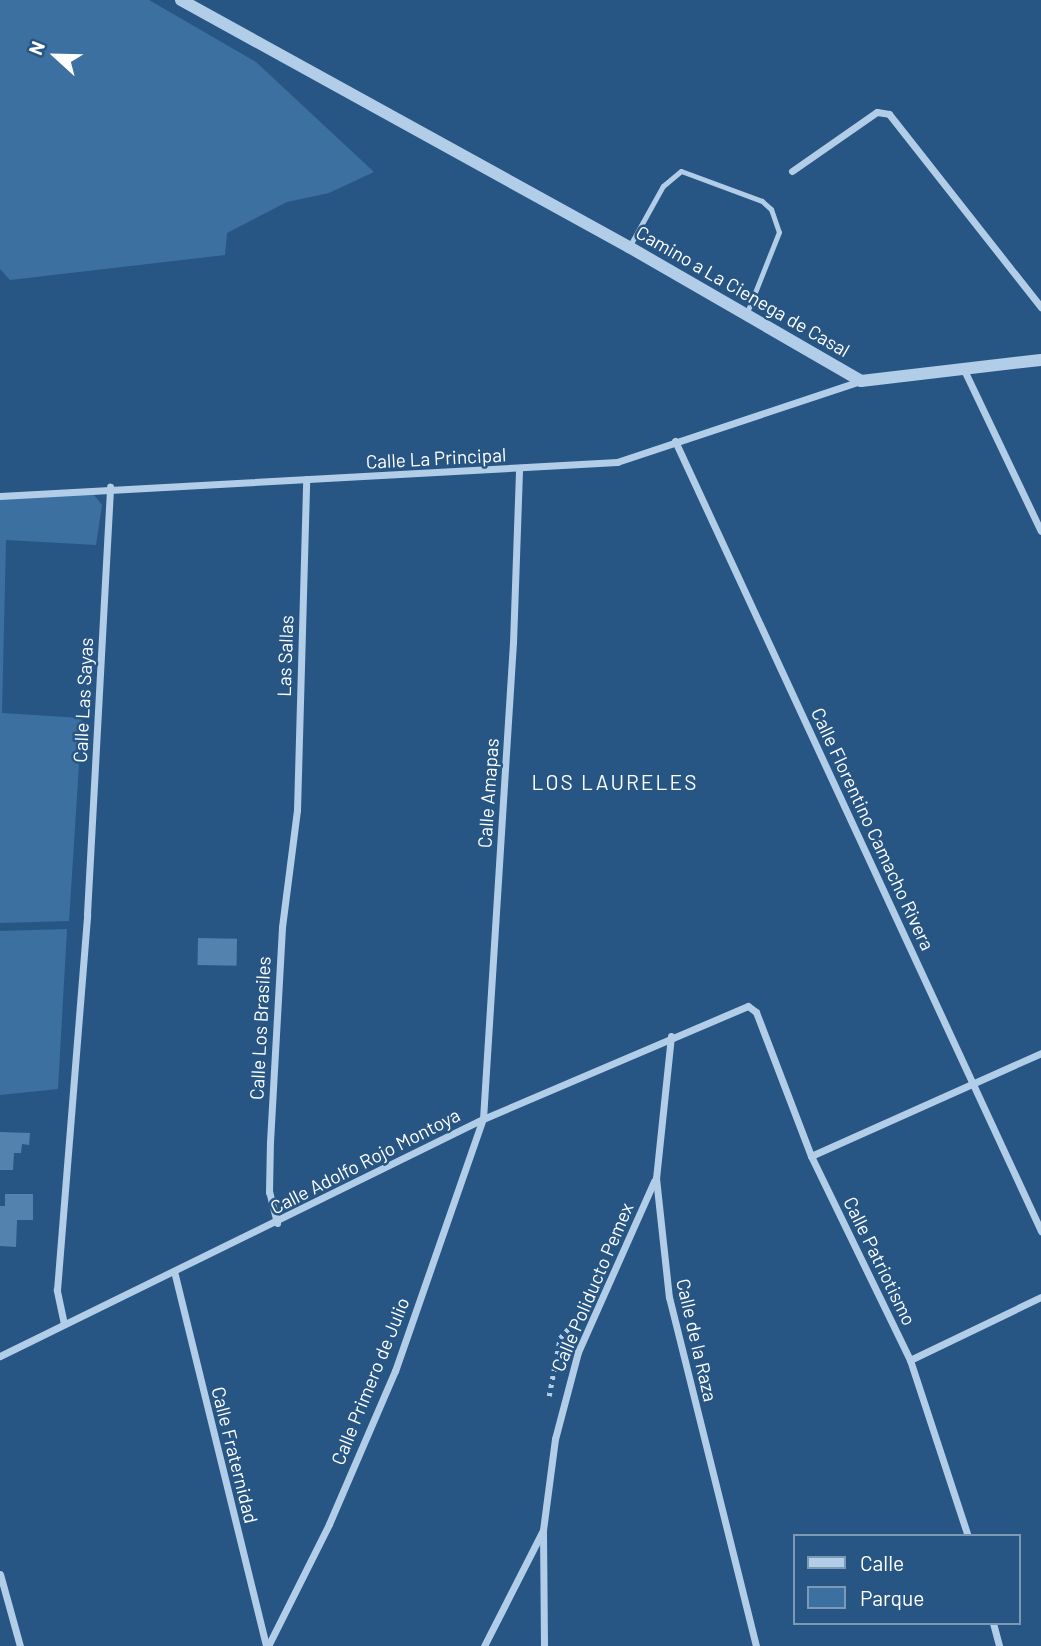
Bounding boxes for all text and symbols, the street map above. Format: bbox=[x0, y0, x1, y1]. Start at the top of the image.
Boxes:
north arrow bbox=[21, 21, 91, 91]
text: N bbox=[23, 38, 49, 58]
street label: Camino a La Cienega de Casal bbox=[632, 220, 854, 362]
street label: Calle La Principal bbox=[365, 443, 507, 473]
street label: Las Sallas bbox=[272, 615, 298, 697]
street label: Calle Las Sayas bbox=[68, 637, 98, 763]
street label: Calle Florentino Camacho Rivera bbox=[807, 704, 939, 954]
street label: Calle Amapas bbox=[473, 737, 503, 849]
district label: LOS LAURELES bbox=[533, 769, 697, 795]
street label: Calle Los Brasiles bbox=[245, 956, 275, 1100]
street label: Calle Adolfo Rojo Montoya bbox=[266, 1103, 464, 1219]
street label: Calle Patriotismo bbox=[839, 1193, 921, 1329]
street label: Calle Poliducto Pemex bbox=[546, 1199, 638, 1375]
street label: Calle de la Raza bbox=[672, 1276, 722, 1404]
street label: Calle Primero de Julio bbox=[326, 1294, 414, 1468]
street label: Calle Fraternidad bbox=[207, 1384, 263, 1526]
legend bbox=[792, 1534, 1020, 1625]
text: Calle bbox=[860, 1550, 904, 1575]
text: Parque bbox=[860, 1585, 925, 1610]

